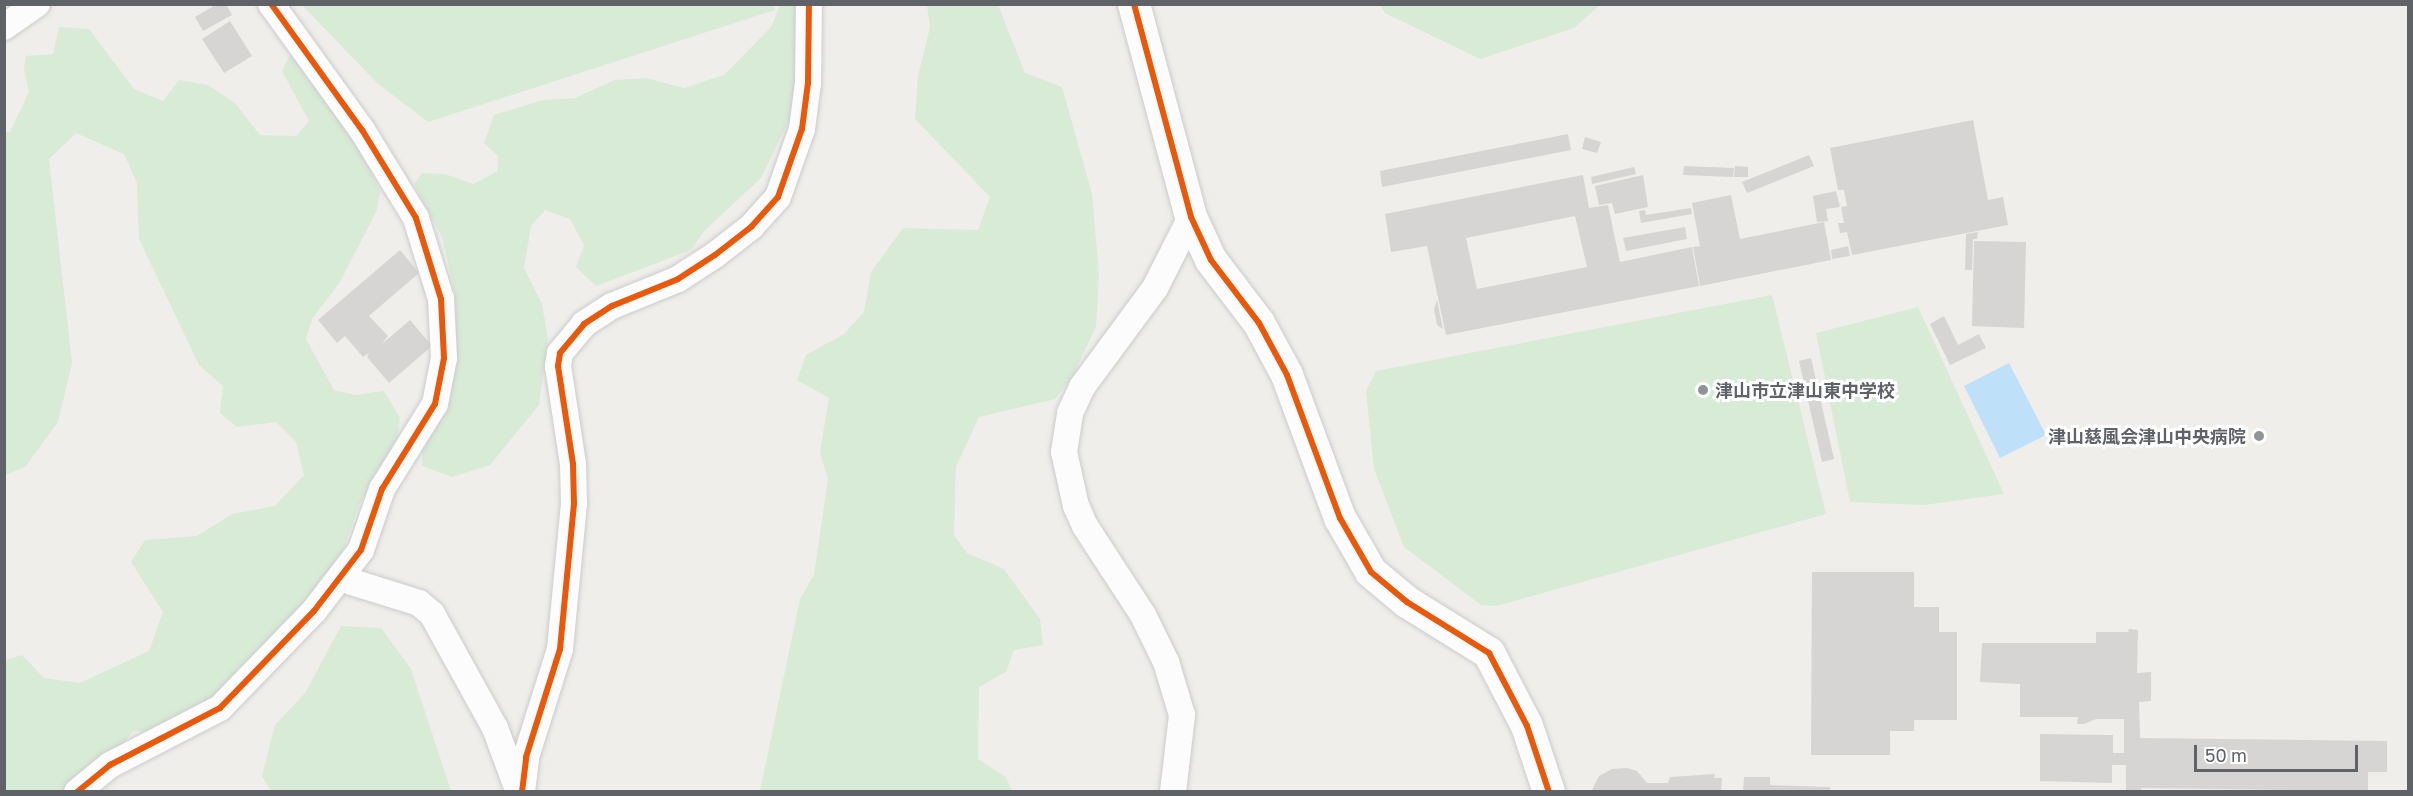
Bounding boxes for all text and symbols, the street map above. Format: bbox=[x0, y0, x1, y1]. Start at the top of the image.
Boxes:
place label: 津山市立津山東中学校 bbox=[1715, 379, 1895, 401]
marker: 津山市立津山東中学校 bbox=[1696, 383, 1710, 397]
place label: 津山慈風会津山中央病院 bbox=[2048, 425, 2246, 447]
marker: 津山慈風会津山中央病院 bbox=[2250, 427, 2268, 445]
scale bar bbox=[2197, 733, 2360, 771]
text: 50 m bbox=[2205, 744, 2247, 766]

